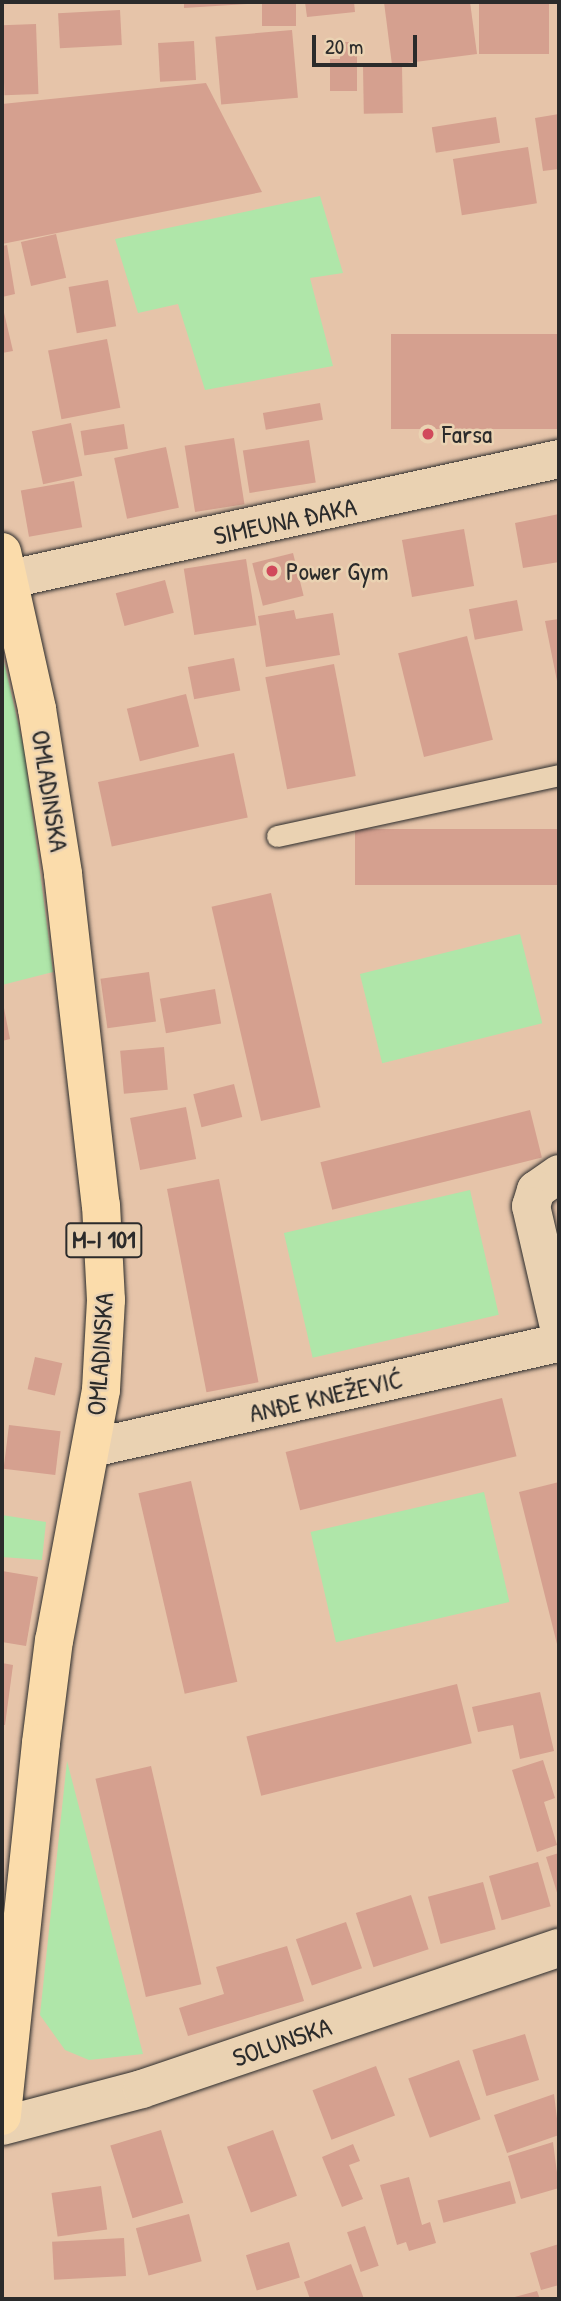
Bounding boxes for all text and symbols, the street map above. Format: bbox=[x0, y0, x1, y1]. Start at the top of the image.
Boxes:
scale bar bbox=[316, 21, 421, 65]
text: 20 m bbox=[325, 32, 363, 61]
place label: Farsa bbox=[442, 418, 492, 450]
marker: Farsa bbox=[420, 426, 436, 442]
street label: SIMEUNA ĐAKA bbox=[211, 491, 359, 551]
place label: Power Gym bbox=[286, 555, 389, 587]
marker: Power Gym bbox=[264, 563, 280, 579]
street label: OMLADINSKA bbox=[25, 728, 75, 854]
road number: M-I 101 bbox=[64, 1220, 144, 1260]
street label: OMLADINSKA bbox=[80, 1292, 120, 1416]
street label: ANĐE KNEŽEVIĆ bbox=[246, 1363, 406, 1429]
street label: SOLUNSKA bbox=[229, 2011, 335, 2073]

